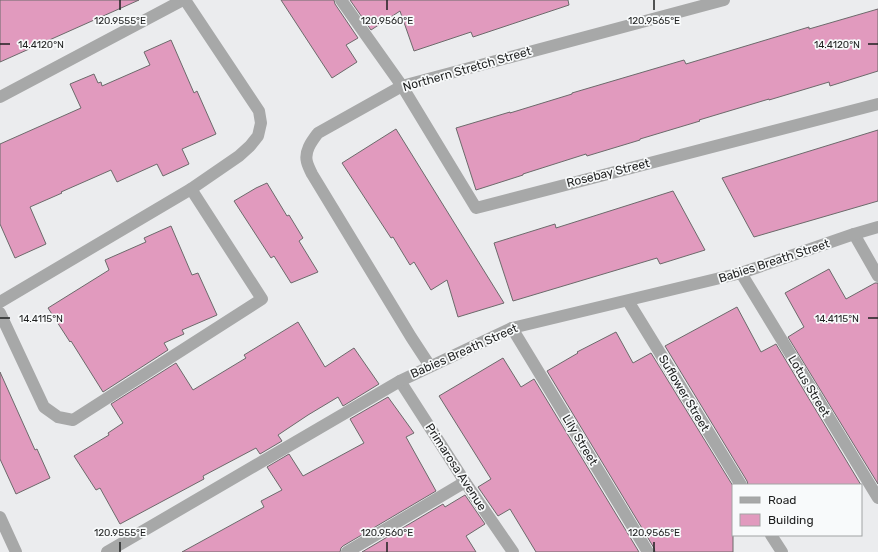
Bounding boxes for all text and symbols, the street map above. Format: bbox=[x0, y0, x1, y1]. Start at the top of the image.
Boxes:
text: 120.9555°E bbox=[94, 15, 146, 27]
text: 120.9560°E bbox=[361, 15, 413, 27]
text: 120.9565°E bbox=[628, 15, 680, 27]
text: 14.4120°N bbox=[18, 39, 64, 51]
text: 14.4120°N bbox=[814, 39, 860, 51]
street label: Northern Stretch Street bbox=[401, 44, 533, 94]
street label: Rosebay Street bbox=[565, 156, 651, 190]
street label: Babies Breath Street bbox=[717, 236, 832, 286]
text: 14.4115°N bbox=[19, 313, 63, 325]
text: 14.4115°N bbox=[815, 313, 859, 325]
street label: Babies Breath Street bbox=[408, 321, 520, 381]
street label: Suflower Street bbox=[656, 352, 712, 434]
street label: Lotus Street bbox=[785, 353, 833, 419]
street label: Lily Street bbox=[559, 412, 601, 468]
street label: Primarosa Avenue bbox=[423, 421, 490, 513]
legend bbox=[732, 484, 862, 536]
text: Road bbox=[768, 493, 796, 507]
text: Building bbox=[768, 513, 814, 527]
text: 120.9555°E bbox=[94, 527, 146, 539]
text: 120.9560°E bbox=[361, 527, 413, 539]
text: 120.9565°E bbox=[628, 527, 680, 539]

